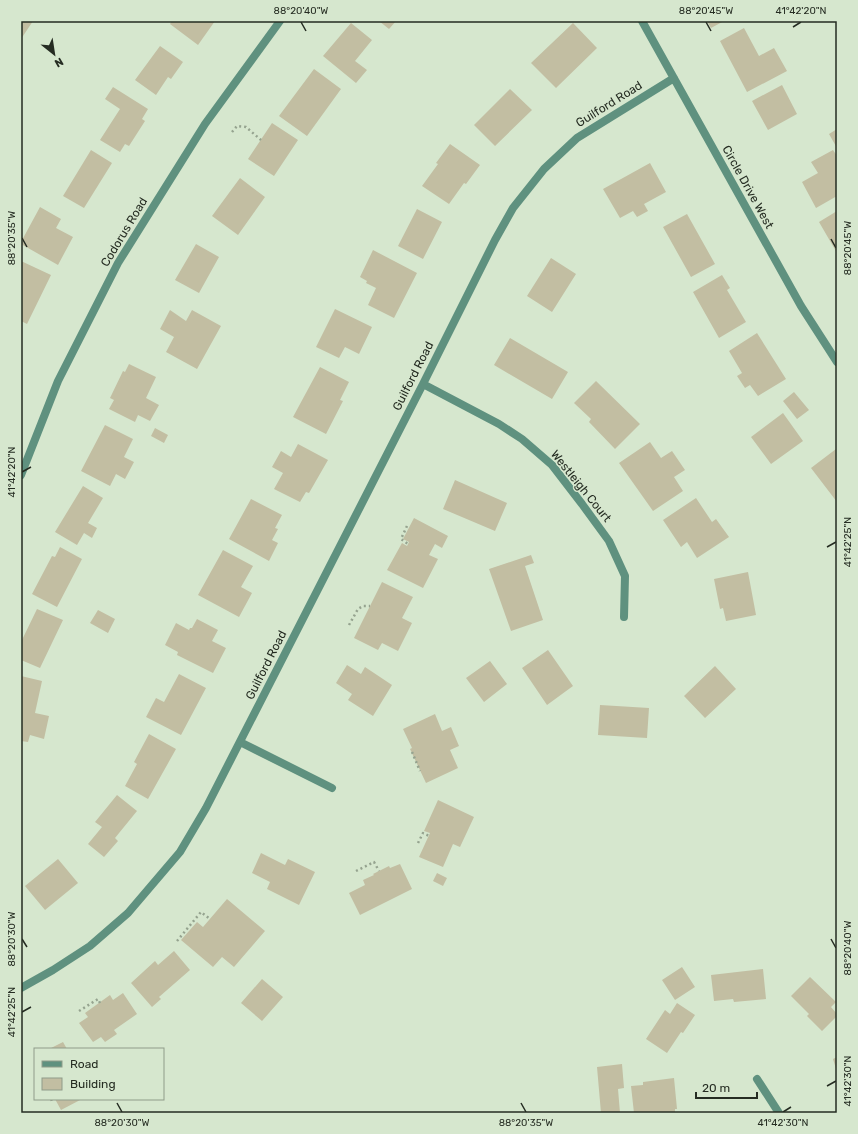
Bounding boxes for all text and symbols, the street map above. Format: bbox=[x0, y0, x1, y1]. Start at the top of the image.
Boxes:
text: 88°20'40"W bbox=[274, 5, 328, 17]
text: 88°20'45"W bbox=[679, 5, 733, 17]
text: 41°42'20"N bbox=[776, 5, 826, 17]
north arrow bbox=[34, 34, 74, 74]
text: N bbox=[52, 55, 65, 70]
street label: Guilford Road bbox=[573, 78, 645, 130]
street label: Circle Drive West bbox=[719, 143, 777, 231]
street label: Codorus Road bbox=[98, 195, 150, 269]
text: 88°20'35"W bbox=[6, 211, 18, 265]
text: 88°20'45"W bbox=[842, 221, 854, 275]
street label: Guilford Road bbox=[390, 339, 436, 413]
text: 41°42'20"N bbox=[6, 447, 18, 497]
street label: Westleigh Court bbox=[548, 447, 614, 525]
text: 41°42'25"N bbox=[842, 517, 854, 567]
street label: Guilford Road bbox=[243, 628, 289, 702]
text: 88°20'30"W bbox=[6, 911, 18, 967]
text: 88°20'40"W bbox=[842, 921, 854, 975]
text: 41°42'25"N bbox=[6, 987, 18, 1037]
legend bbox=[34, 1048, 164, 1100]
text: 41°42'30"N bbox=[842, 1055, 854, 1107]
text: Road bbox=[70, 1057, 98, 1071]
scale bar bbox=[696, 1074, 757, 1100]
text: Building bbox=[70, 1077, 116, 1091]
text: 20 m bbox=[702, 1081, 730, 1095]
text: 88°20'30"W bbox=[94, 1117, 150, 1129]
text: 88°20'35"W bbox=[499, 1117, 553, 1129]
text: 41°42'30"N bbox=[757, 1117, 809, 1129]

